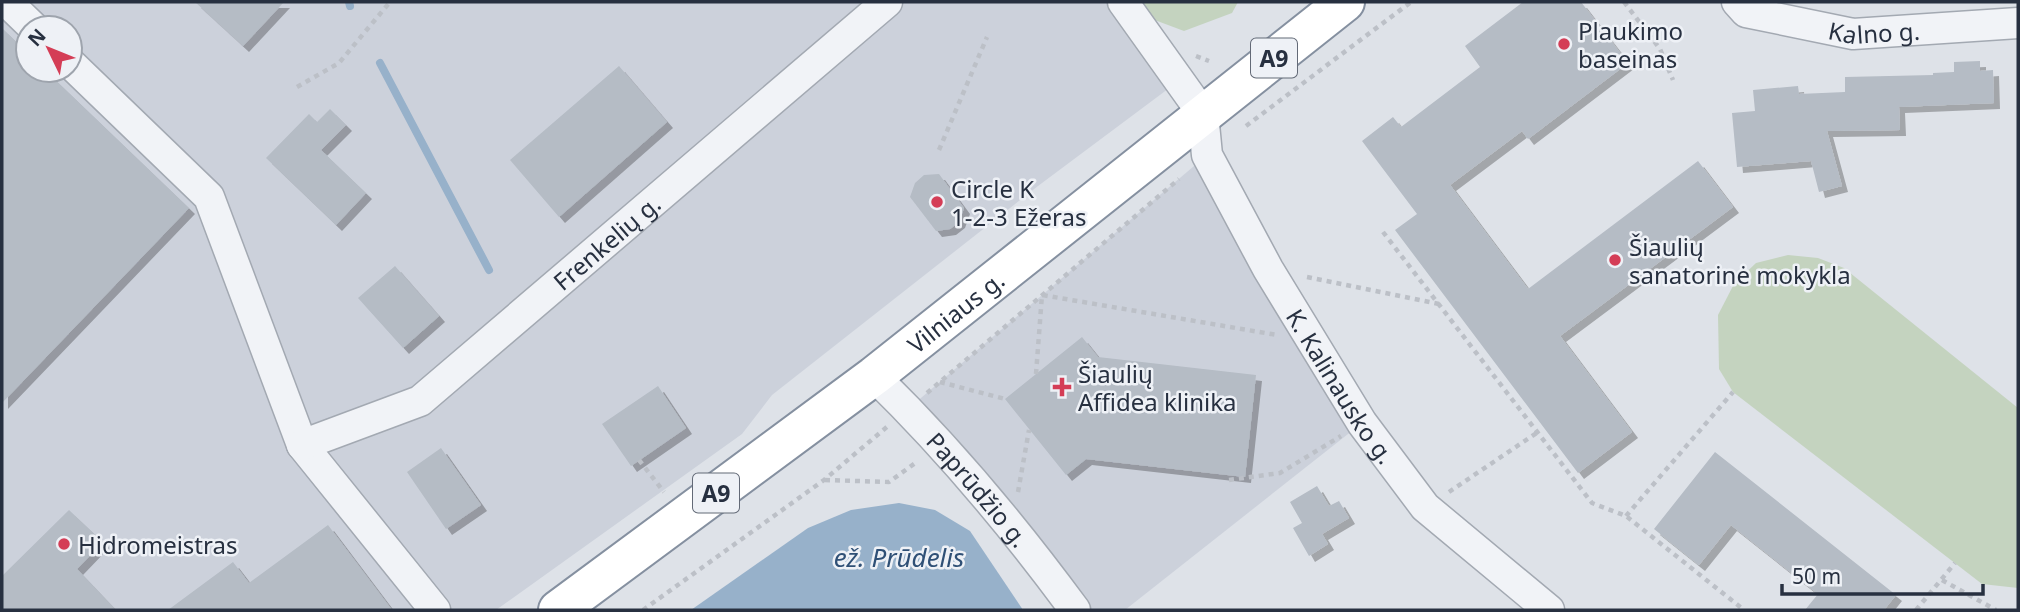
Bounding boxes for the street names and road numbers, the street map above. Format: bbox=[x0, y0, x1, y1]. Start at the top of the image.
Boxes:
street label: Kalno g. bbox=[1826, 13, 1921, 51]
road number: A9 bbox=[1251, 39, 1297, 78]
street label: Frenkelių g. bbox=[546, 187, 667, 297]
street label: Vilniaus g. bbox=[900, 263, 1011, 360]
street label: K. Kalinausko g. bbox=[1279, 302, 1403, 470]
street label: Paprūdžio g. bbox=[920, 424, 1037, 554]
road number: A9 bbox=[693, 474, 739, 512]

